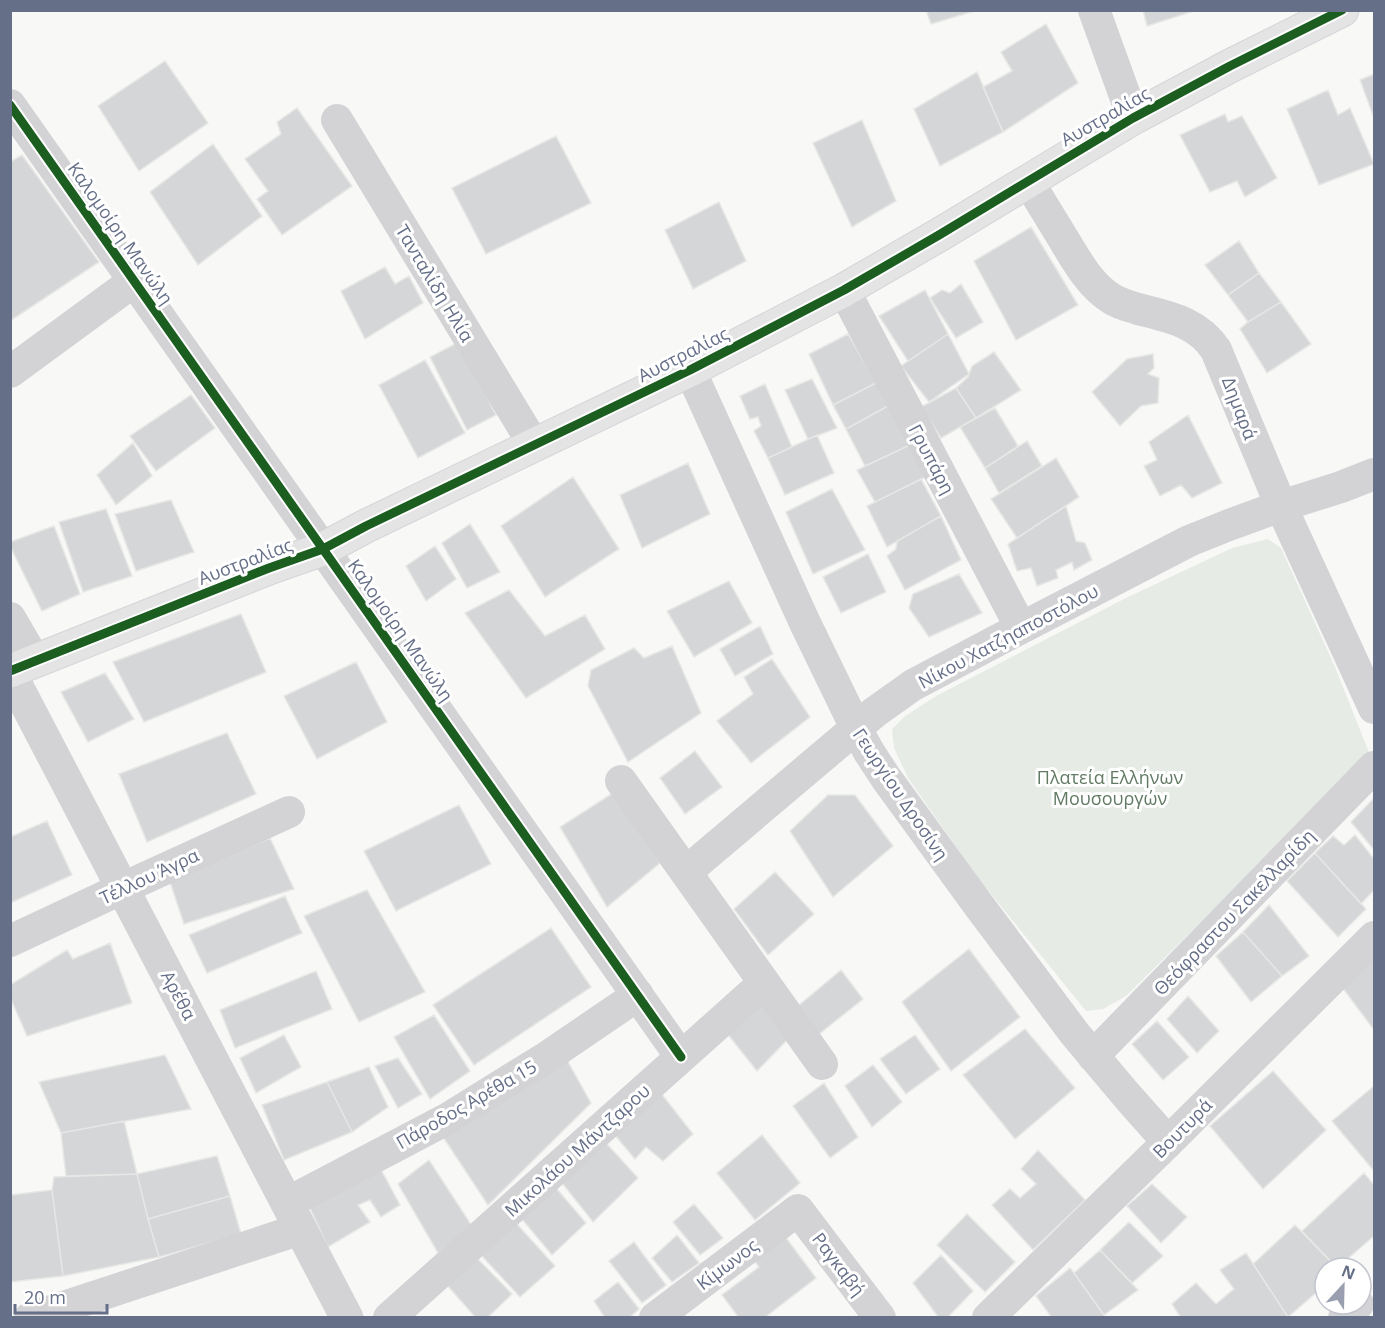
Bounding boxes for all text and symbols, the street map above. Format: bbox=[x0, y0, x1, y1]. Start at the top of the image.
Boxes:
street label: Αυστραλίας bbox=[1056, 81, 1154, 151]
street label: Καλομοίρη Μανώλη bbox=[63, 157, 179, 309]
street label: Τανταλίδη Ηλία bbox=[391, 220, 479, 346]
street label: Αυστραλίας bbox=[633, 321, 733, 387]
street label: Δημαρά bbox=[1217, 373, 1263, 443]
street label: Γρυπάρη bbox=[904, 420, 960, 498]
street label: Αυστραλίας bbox=[194, 532, 296, 590]
street label: Καλομοίρη Μανώλη bbox=[343, 554, 459, 706]
street label: Νίκου Χατζηαποστόλου bbox=[914, 578, 1102, 694]
street label: Γεωργίου Δροσίνη bbox=[848, 723, 954, 865]
park label: Πλατεία Ελλήνων Μουσουργών bbox=[1037, 765, 1183, 810]
street label: Θεόφραστου Σακελλαρίδη bbox=[1148, 824, 1320, 1000]
street label: Τέλλου Άγρα bbox=[96, 843, 202, 909]
street label: Αρέθα bbox=[156, 966, 202, 1024]
street label: Πάροδος Αρέθα 15 bbox=[391, 1054, 541, 1154]
street label: Μικολάου Μάντζαρου bbox=[499, 1078, 655, 1222]
street label: Βουτυρά bbox=[1147, 1093, 1217, 1163]
street label: Ραγκαβή bbox=[807, 1227, 871, 1301]
street label: Κίμωνος bbox=[691, 1233, 763, 1295]
north arrow bbox=[1313, 1256, 1373, 1316]
text: N bbox=[1338, 1259, 1359, 1285]
scale bar bbox=[15, 1277, 106, 1315]
text: 20 m bbox=[24, 1285, 66, 1309]

